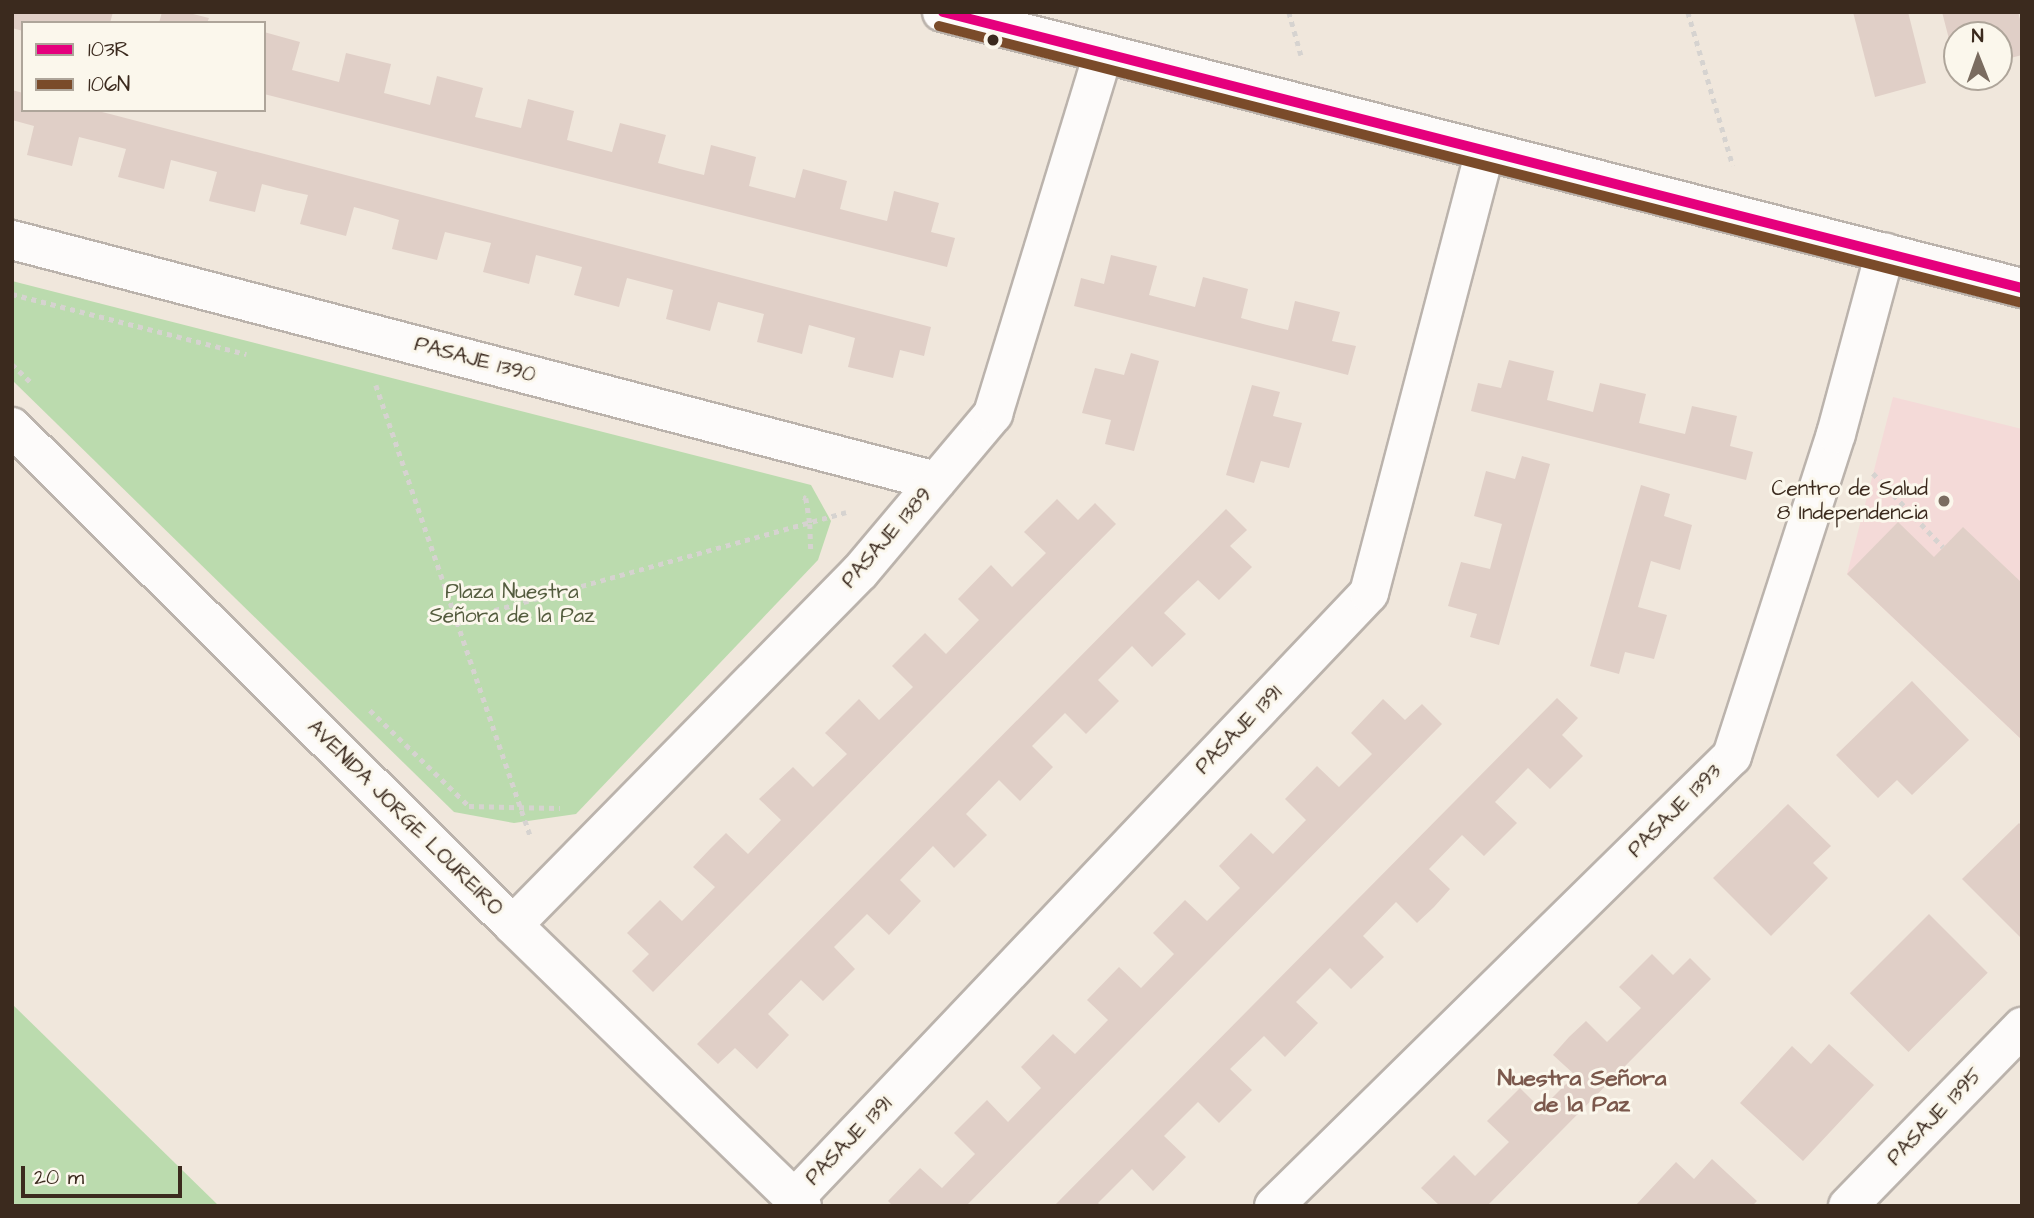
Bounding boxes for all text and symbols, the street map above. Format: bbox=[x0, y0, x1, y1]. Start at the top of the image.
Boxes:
legend bbox=[21, 21, 266, 112]
north arrow bbox=[1943, 21, 2013, 91]
text: N bbox=[1971, 23, 1984, 50]
unlabelled marker bbox=[986, 33, 1000, 47]
text: 103R bbox=[88, 35, 130, 64]
text: 106N bbox=[88, 70, 130, 99]
street label: PASAJE 1390 bbox=[412, 332, 538, 388]
place label: Centro de Salud 8 Independencia bbox=[1772, 476, 1928, 526]
street label: PASAJE 1389 bbox=[837, 483, 937, 593]
marker: Centro de Salud 8 Independencia bbox=[1934, 491, 1954, 511]
park label: Plaza Nuestra Señora de la Paz bbox=[429, 579, 595, 629]
street label: PASAJE 1391 bbox=[1190, 680, 1288, 780]
street label: AVENIDA JORGE LOUREIRO bbox=[302, 715, 508, 921]
street label: PASAJE 1393 bbox=[1623, 759, 1727, 863]
street label: PASAJE 1395 bbox=[1882, 1063, 1988, 1171]
district label: Nuestra Señora de la Paz bbox=[1497, 1064, 1667, 1118]
street label: PASAJE 1391 bbox=[800, 1091, 898, 1191]
scale bar bbox=[24, 1152, 186, 1196]
text: 20 m bbox=[34, 1163, 84, 1192]

